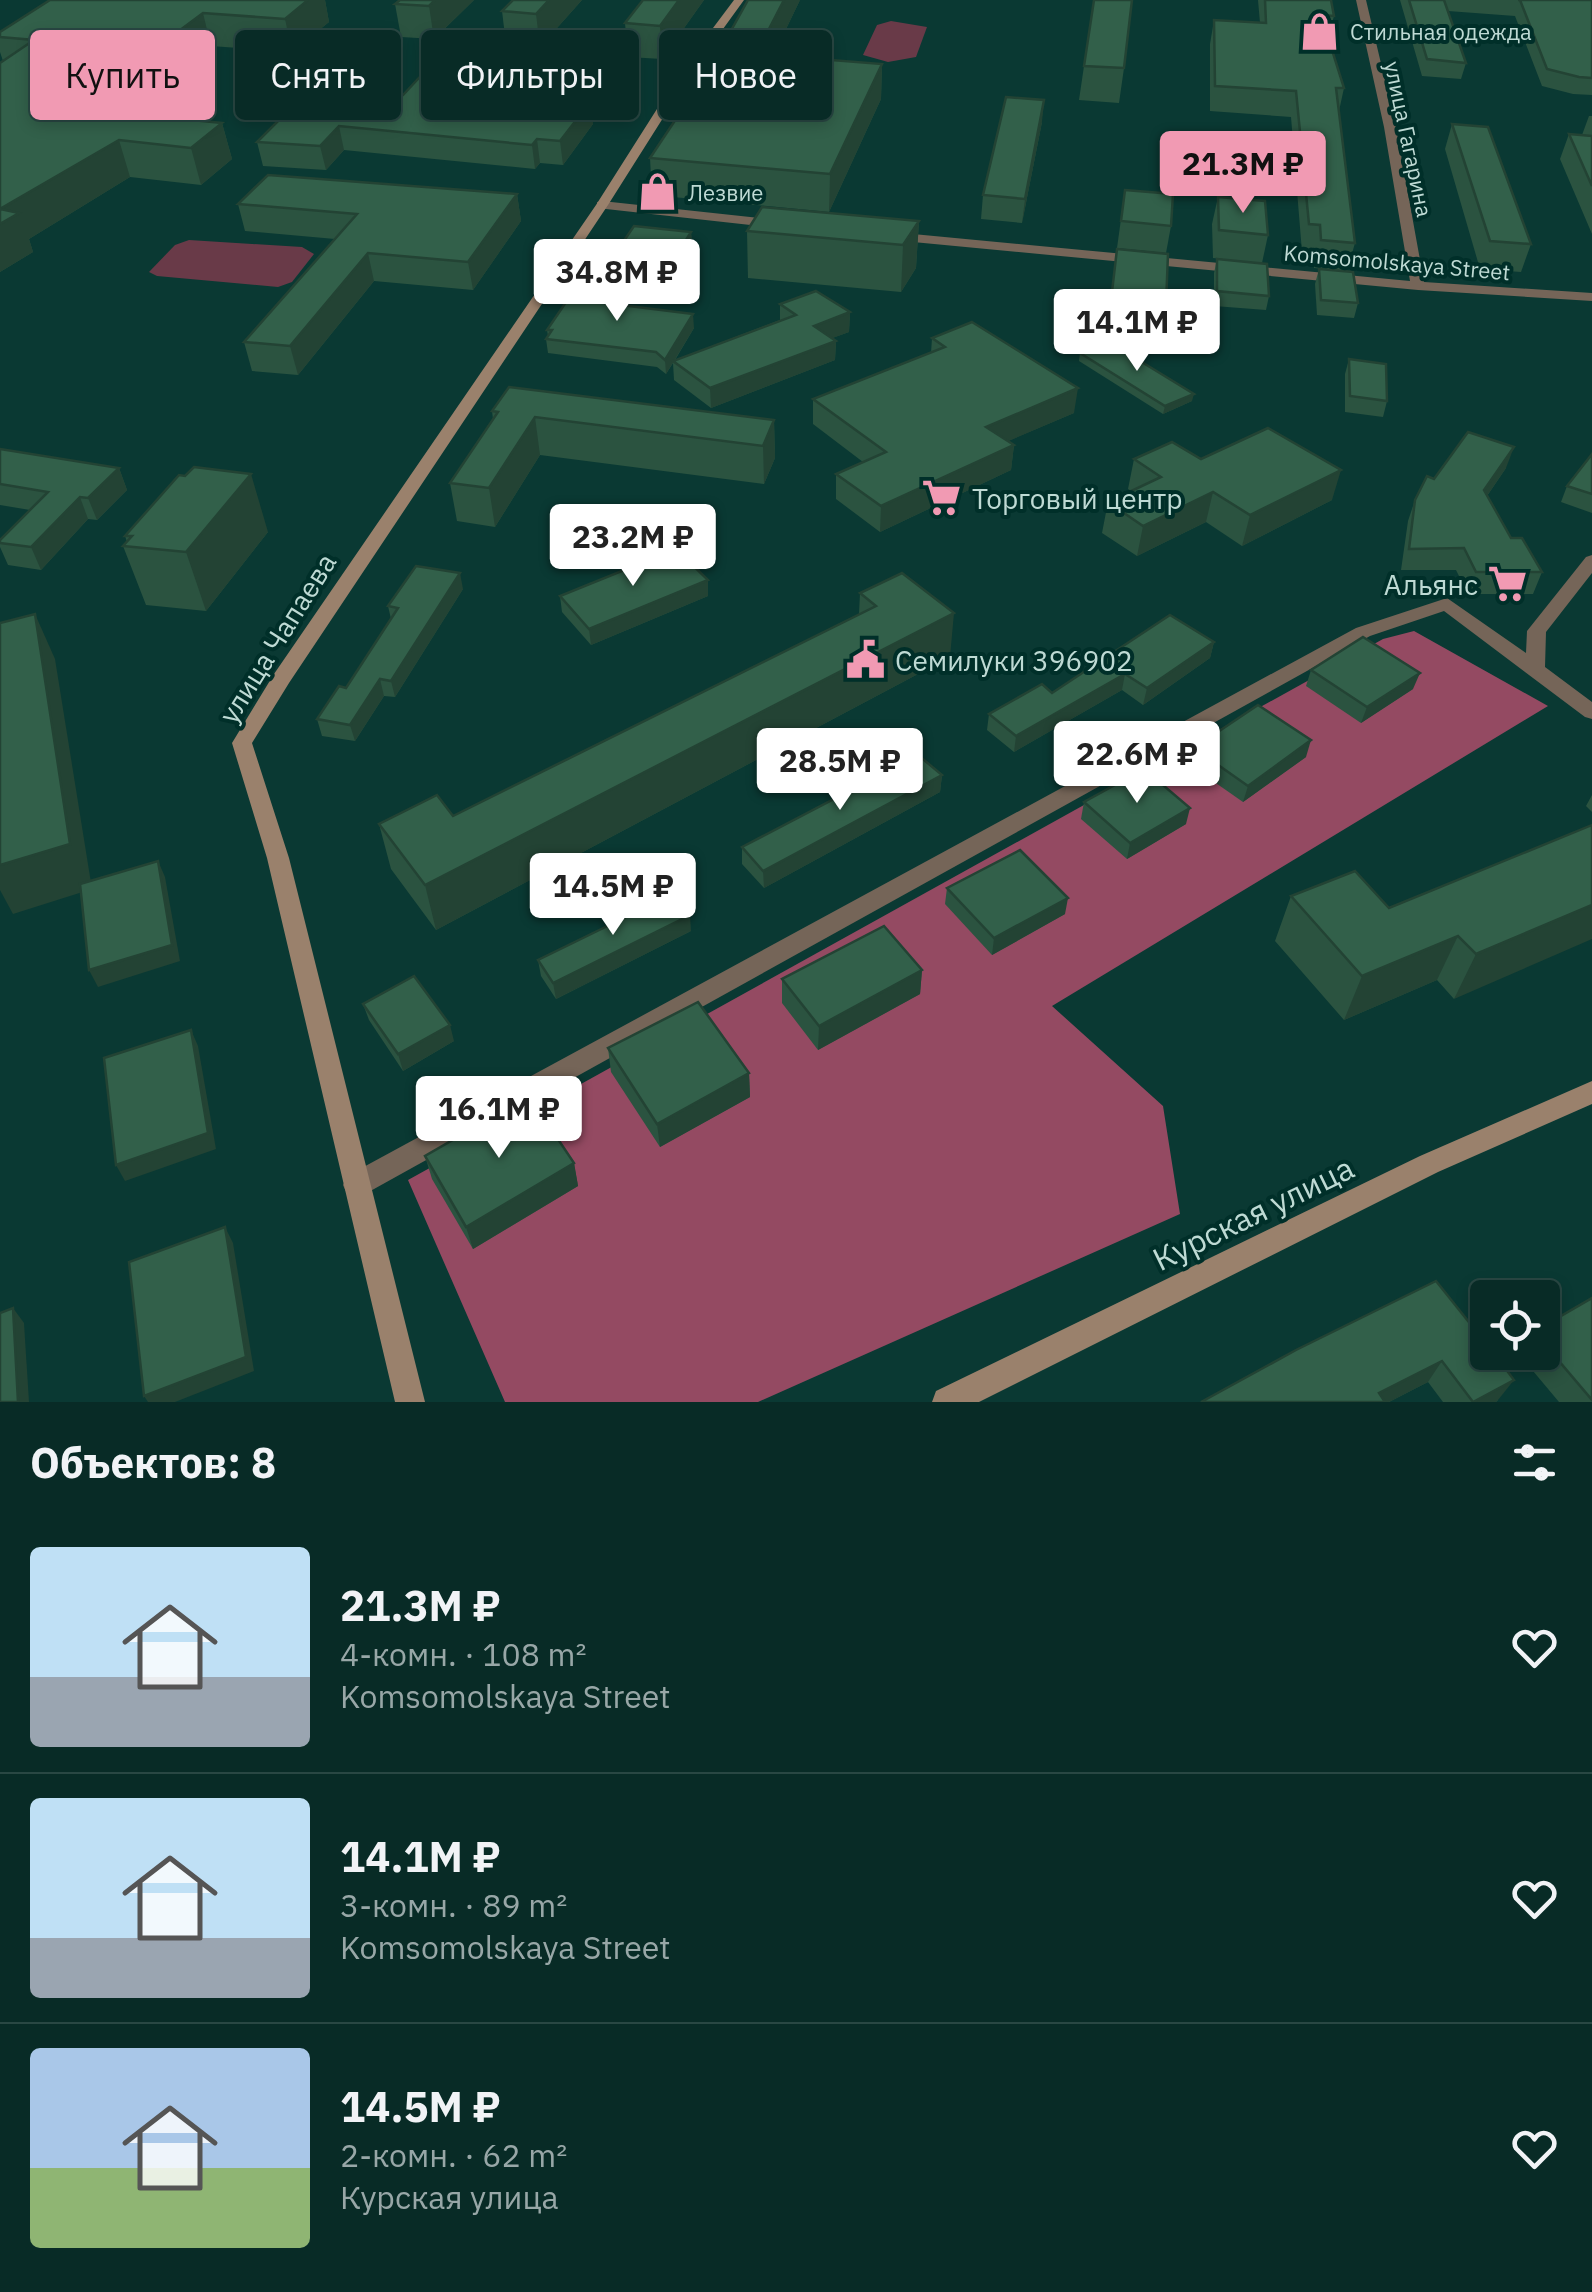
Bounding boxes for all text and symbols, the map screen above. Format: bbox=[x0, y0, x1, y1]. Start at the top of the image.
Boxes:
shop icon: Стильная одежда bbox=[1299, 10, 1341, 52]
place label: Стильная одежда bbox=[1350, 17, 1532, 46]
chip: Купить bbox=[30, 30, 215, 120]
chip: Снять bbox=[235, 30, 401, 120]
chip: Фильтры bbox=[421, 30, 639, 120]
chip: Новое bbox=[659, 30, 832, 120]
street label: улица Гагарина bbox=[1378, 59, 1440, 220]
pin: 21.3M ₽ bbox=[1151, 131, 1335, 216]
text: 21.3M ₽ bbox=[1182, 142, 1304, 184]
shop icon: Лезвие bbox=[637, 171, 679, 213]
place label: Лезвие bbox=[688, 178, 763, 207]
street label: Komsomolskaya Street bbox=[1283, 238, 1511, 286]
pin: 34.8M ₽ bbox=[525, 239, 709, 324]
text: 34.8M ₽ bbox=[556, 250, 678, 292]
pin: 14.1M ₽ bbox=[1045, 289, 1229, 374]
text: 14.1M ₽ bbox=[1076, 300, 1198, 342]
supermarket icon: Торговый центр bbox=[921, 477, 963, 519]
place label: Торговый центр bbox=[972, 480, 1183, 517]
pin: 23.2M ₽ bbox=[541, 504, 725, 589]
text: 23.2M ₽ bbox=[572, 515, 694, 557]
street label: улица Чапаева bbox=[210, 546, 344, 730]
supermarket icon: Альянс bbox=[1487, 563, 1529, 605]
place label: Альянс bbox=[1384, 566, 1478, 603]
public building icon: Семилуки 396902 bbox=[844, 639, 886, 681]
place label: Семилуки 396902 bbox=[895, 642, 1133, 679]
pin: 22.6M ₽ bbox=[1045, 721, 1229, 806]
pin: 28.5M ₽ bbox=[748, 728, 932, 813]
text: 22.6M ₽ bbox=[1076, 732, 1198, 774]
text: 28.5M ₽ bbox=[779, 739, 901, 781]
pin: 14.5M ₽ bbox=[521, 853, 705, 938]
text: 14.5M ₽ bbox=[552, 864, 674, 906]
pin: 16.1M ₽ bbox=[407, 1076, 591, 1161]
text: 16.1M ₽ bbox=[438, 1087, 560, 1129]
street label: Курская улица bbox=[1146, 1146, 1360, 1280]
map controls bbox=[1470, 1280, 1560, 1370]
button: locate bbox=[1470, 1280, 1560, 1370]
text: Объектов: 8 bbox=[30, 1435, 276, 1490]
icon: filters bbox=[1507, 1435, 1562, 1490]
text: 21.3M ₽ bbox=[340, 1578, 501, 1633]
icon: home bbox=[110, 1587, 230, 1707]
icon: heart bbox=[1507, 1620, 1562, 1675]
text: 4-комн. · 108 m² bbox=[340, 1633, 586, 1675]
text: Komsomolskaya Street bbox=[340, 1675, 671, 1717]
text: 14.1M ₽ bbox=[340, 1829, 501, 1884]
icon: home bbox=[110, 1838, 230, 1958]
icon: heart bbox=[1507, 1871, 1562, 1926]
text: 3-комн. · 89 m² bbox=[340, 1884, 567, 1926]
text: Komsomolskaya Street bbox=[340, 1926, 671, 1968]
text: 14.5M ₽ bbox=[340, 2079, 501, 2134]
icon: home bbox=[110, 2088, 230, 2208]
icon: heart bbox=[1507, 2121, 1562, 2176]
text: 2-комн. · 62 m² bbox=[340, 2134, 567, 2176]
text: Курская улица bbox=[340, 2176, 559, 2218]

